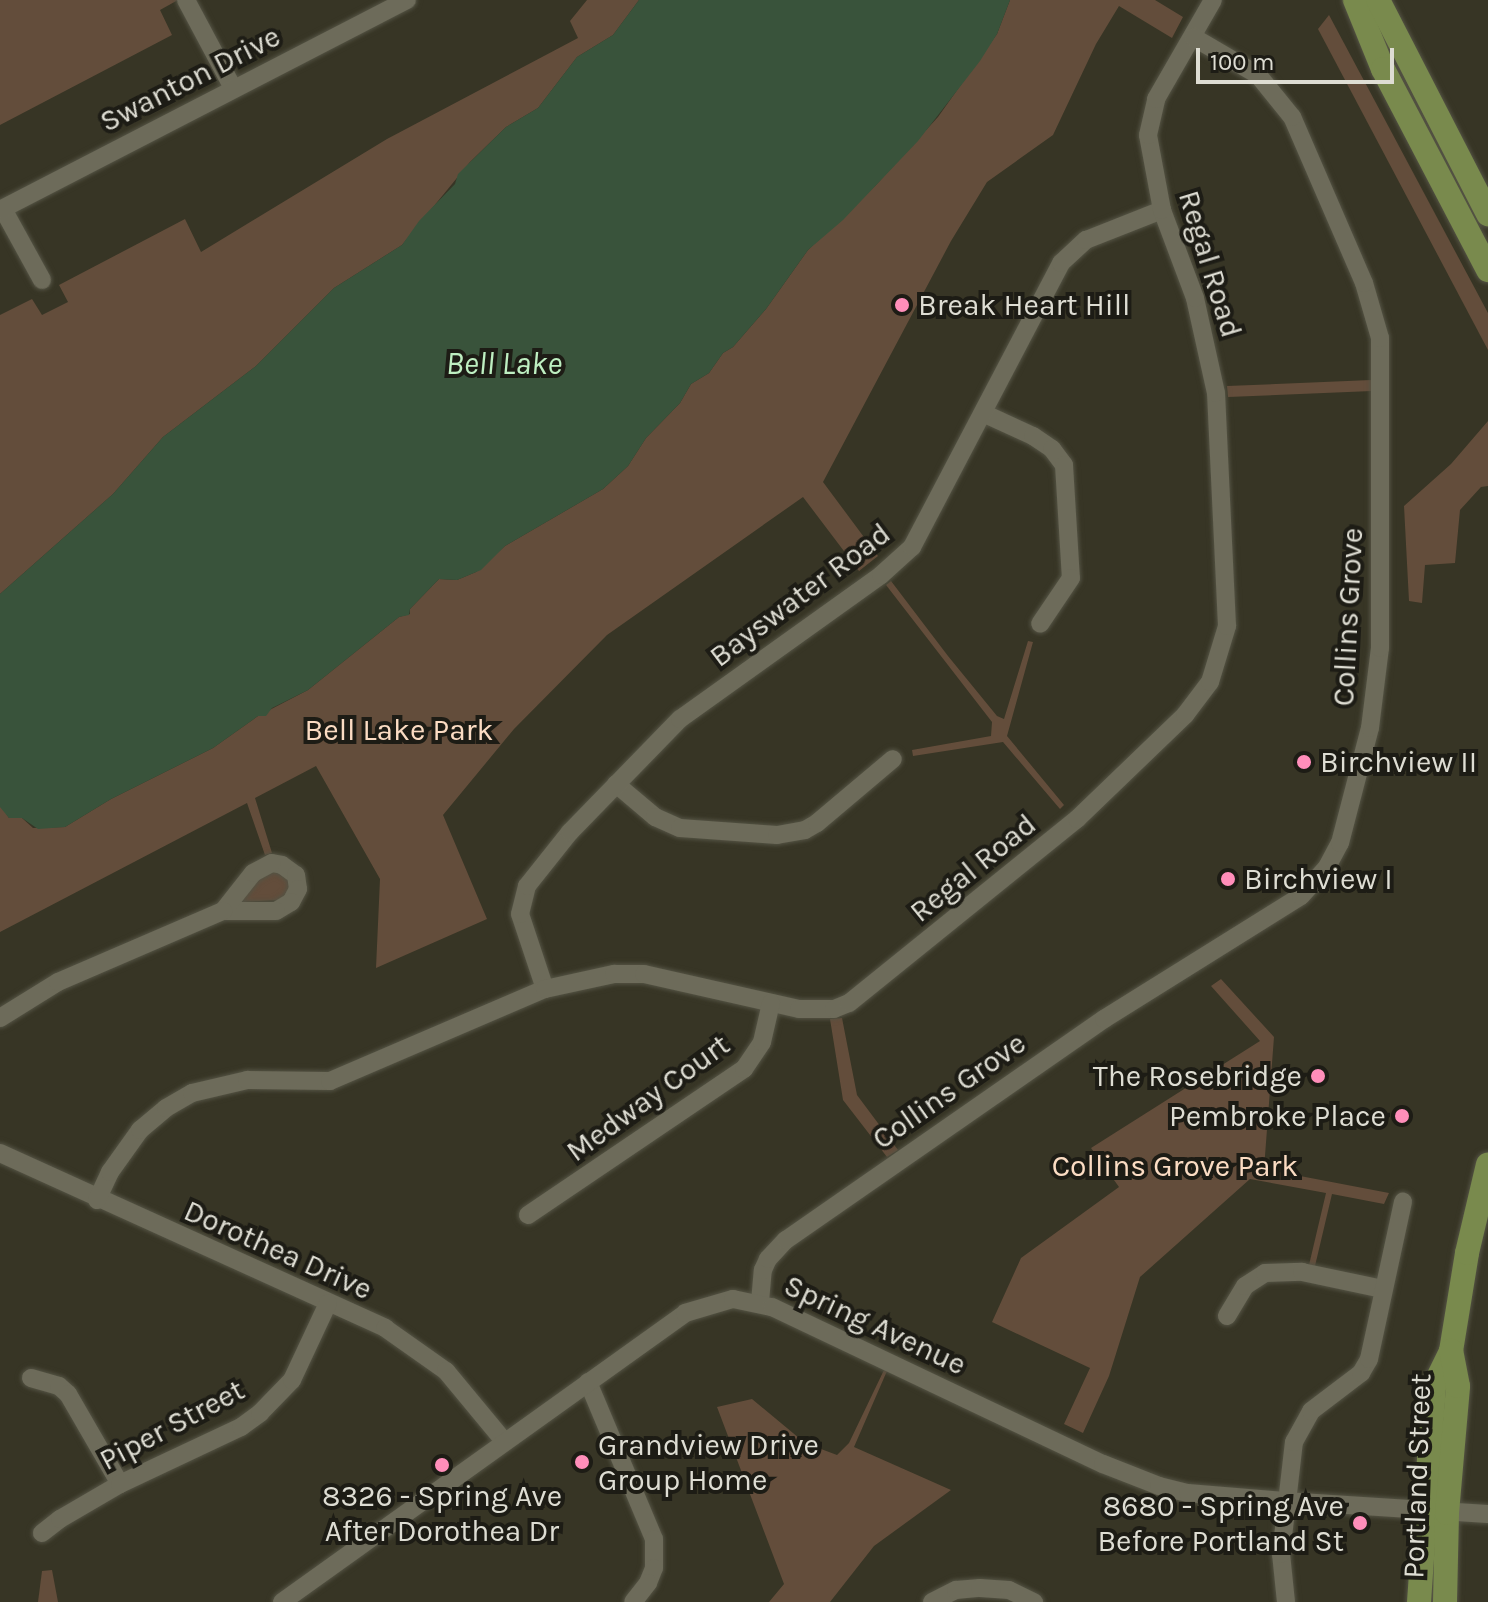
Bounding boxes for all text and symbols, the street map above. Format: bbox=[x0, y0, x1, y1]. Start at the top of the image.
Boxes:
street label: Swanton Drive bbox=[94, 18, 286, 140]
scale bar bbox=[1200, 32, 1398, 82]
text: 100 m bbox=[1210, 48, 1275, 76]
street label: Regal Road bbox=[1171, 186, 1249, 342]
place label: Break Heart Hill bbox=[918, 287, 1130, 323]
marker: Break Heart Hill bbox=[893, 296, 911, 314]
water label: Bell Lake bbox=[446, 345, 562, 383]
street label: Bayswater Road bbox=[703, 515, 897, 675]
street label: Collins Grove bbox=[1325, 527, 1371, 707]
park label: Bell Lake Park bbox=[305, 712, 493, 748]
place label: Birchview II bbox=[1320, 744, 1477, 780]
marker: Birchview II bbox=[1295, 753, 1313, 771]
street label: Regal Road bbox=[903, 806, 1043, 930]
place label: Birchview I bbox=[1244, 861, 1393, 897]
marker: Birchview I bbox=[1219, 870, 1237, 888]
street label: Collins Grove bbox=[866, 1025, 1032, 1157]
street label: Medway Court bbox=[559, 1027, 737, 1169]
place label: The Rosebridge bbox=[1093, 1058, 1302, 1094]
marker: The Rosebridge bbox=[1309, 1067, 1327, 1085]
place label: Pembroke Place bbox=[1169, 1098, 1386, 1134]
marker: Pembroke Place bbox=[1393, 1107, 1411, 1125]
park label: Collins Grove Park bbox=[1052, 1148, 1298, 1184]
street label: Dorothea Drive bbox=[178, 1192, 378, 1308]
street label: Spring Avenue bbox=[778, 1267, 972, 1383]
street label: Piper Street bbox=[93, 1372, 251, 1478]
street label: Portland Street bbox=[1395, 1373, 1439, 1579]
place label: Grandview Drive Group Home bbox=[598, 1427, 819, 1498]
marker: Grandview Drive Group Home bbox=[573, 1453, 591, 1471]
marker: 8326 - Spring Ave After Dorothea Dr bbox=[433, 1456, 451, 1474]
place label: 8326 - Spring Ave After Dorothea Dr bbox=[322, 1478, 562, 1548]
place label: 8680 - Spring Ave Before Portland St bbox=[1097, 1488, 1344, 1558]
marker: 8680 - Spring Ave Before Portland St bbox=[1351, 1514, 1369, 1532]

